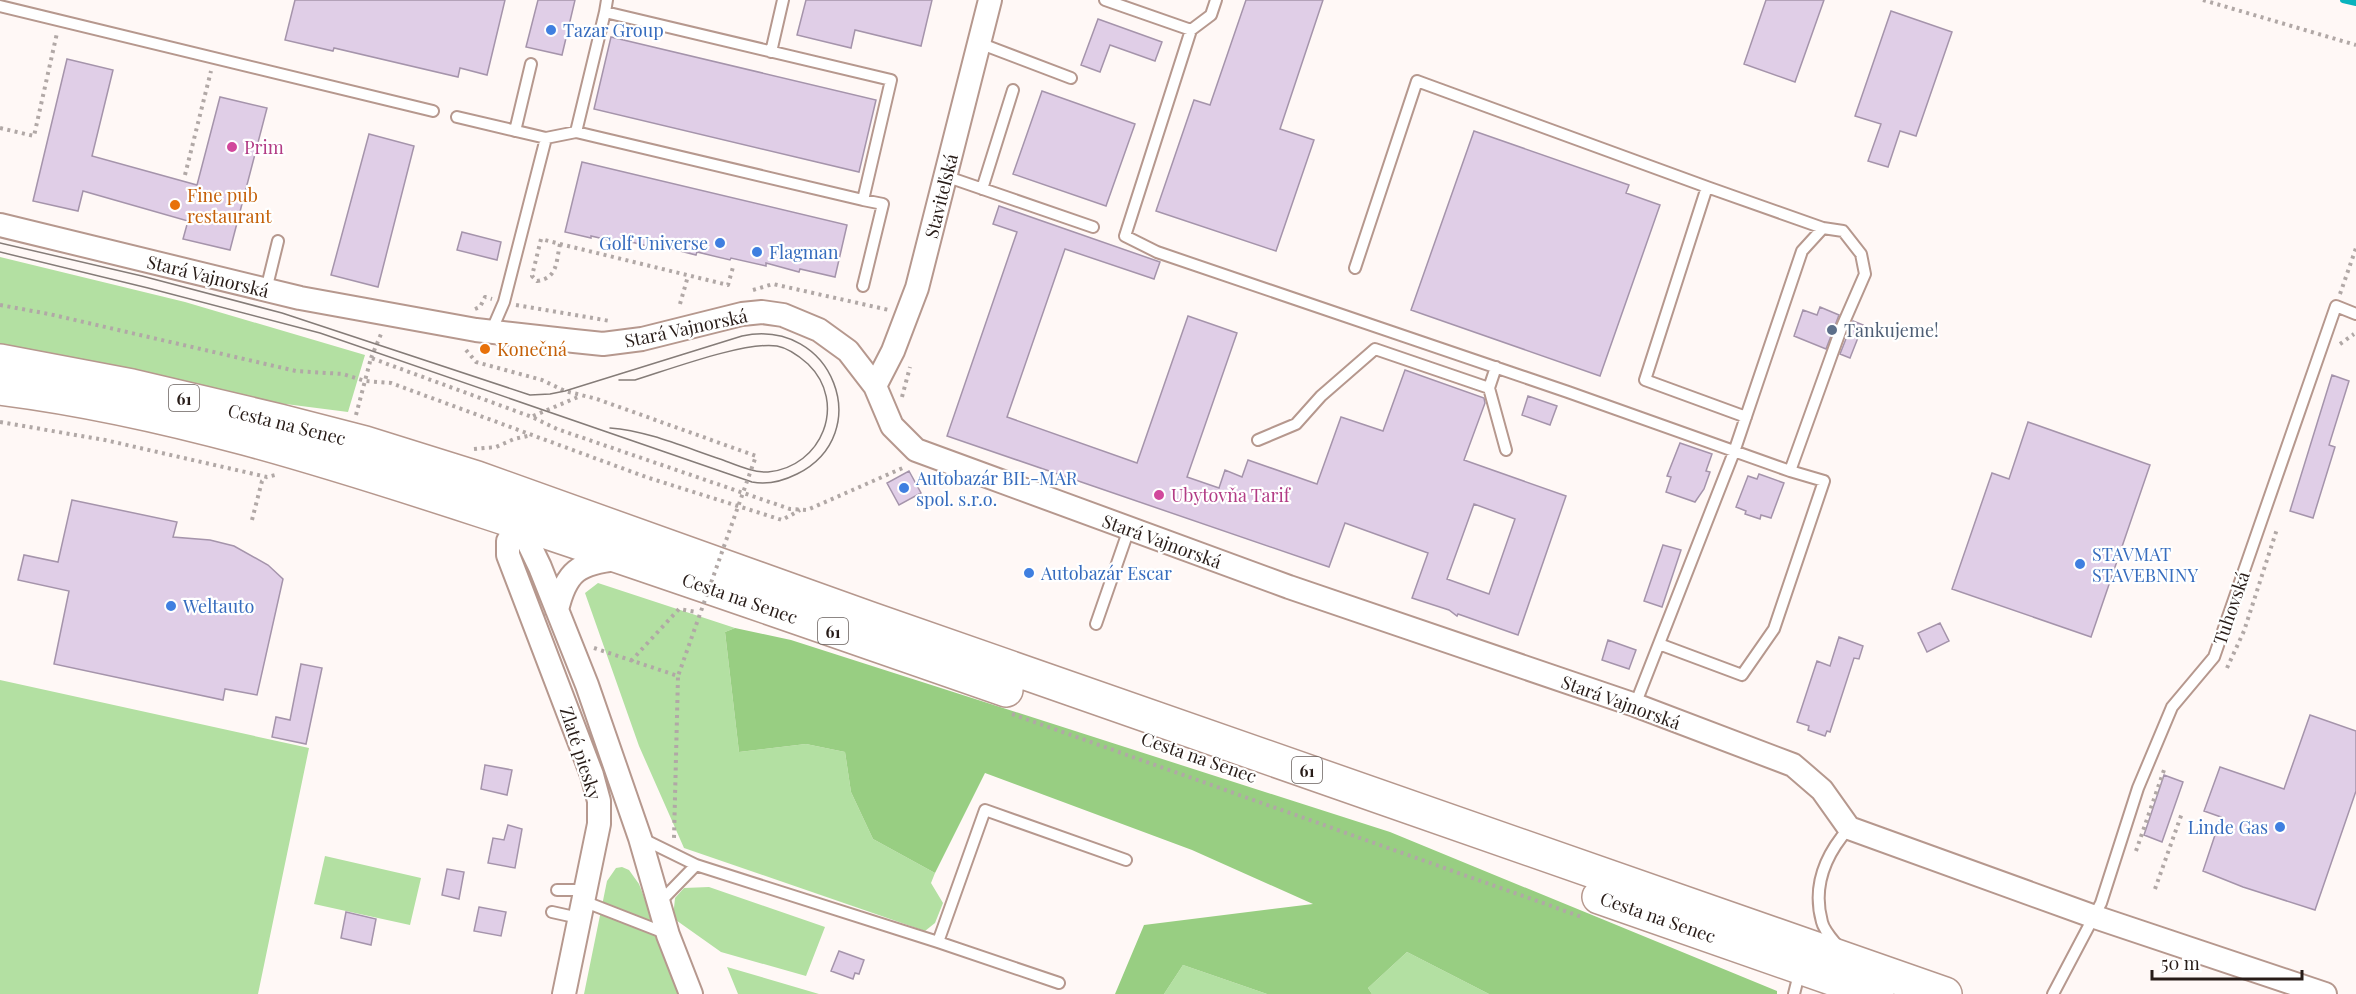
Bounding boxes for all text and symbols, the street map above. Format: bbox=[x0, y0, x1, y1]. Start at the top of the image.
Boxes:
place label: Tazar Group bbox=[563, 18, 664, 42]
marker: Tazar Group bbox=[544, 23, 558, 37]
place label: Prim bbox=[244, 135, 284, 159]
marker: Prim bbox=[225, 140, 239, 154]
street label: Staviteľská bbox=[919, 151, 963, 241]
place label: Fine pub restaurant bbox=[187, 183, 272, 228]
marker: Fine pub restaurant bbox=[168, 198, 182, 212]
place label: Golf Universe bbox=[599, 231, 708, 255]
marker: Golf Universe bbox=[713, 236, 727, 250]
place label: Flagman bbox=[769, 240, 839, 264]
marker: Flagman bbox=[750, 245, 764, 259]
street label: Stará Vajnorská bbox=[144, 249, 272, 303]
street label: Stará Vajnorská bbox=[622, 303, 750, 353]
place label: Tankujeme! bbox=[1844, 318, 1939, 342]
marker: Tankujeme! bbox=[1825, 323, 1839, 337]
place label: Konečná bbox=[497, 337, 567, 361]
marker: Konečná bbox=[478, 342, 492, 356]
road number: 61 bbox=[169, 385, 199, 411]
street label: Cesta na Senec bbox=[226, 398, 349, 450]
place label: Autobazár BIL-MAR spol. s.r.o. bbox=[915, 466, 1078, 511]
marker: Autobazár BIL-MAR spol. s.r.o. bbox=[897, 481, 911, 495]
place label: Ubytovňa Tarif bbox=[1171, 483, 1292, 507]
marker: Ubytovňa Tarif bbox=[1152, 488, 1166, 502]
street label: Stará Vajnorská bbox=[1099, 508, 1225, 574]
place label: STAVMAT STAVEBNINY bbox=[2092, 542, 2198, 587]
marker: STAVMAT STAVEBNINY bbox=[2073, 557, 2087, 571]
place label: Autobazár Escar bbox=[1040, 561, 1172, 585]
marker: Autobazár Escar bbox=[1022, 566, 1036, 580]
street label: Cesta na Senec bbox=[679, 567, 801, 629]
street label: Tuhovská bbox=[2207, 568, 2255, 648]
place label: Weltauto bbox=[182, 594, 254, 618]
marker: Weltauto bbox=[164, 599, 178, 613]
road number: 61 bbox=[818, 618, 848, 644]
street label: Stará Vajnorská bbox=[1558, 669, 1684, 735]
street label: Zlaté piesky bbox=[555, 703, 607, 803]
street label: Cesta na Senec bbox=[1138, 726, 1260, 788]
road number: 61 bbox=[1292, 757, 1322, 783]
place label: Linde Gas bbox=[2188, 815, 2268, 839]
marker: Linde Gas bbox=[2273, 820, 2287, 834]
street label: Cesta na Senec bbox=[1597, 886, 1719, 948]
scale bar bbox=[2152, 943, 2302, 981]
text: 50 m bbox=[2161, 951, 2200, 975]

